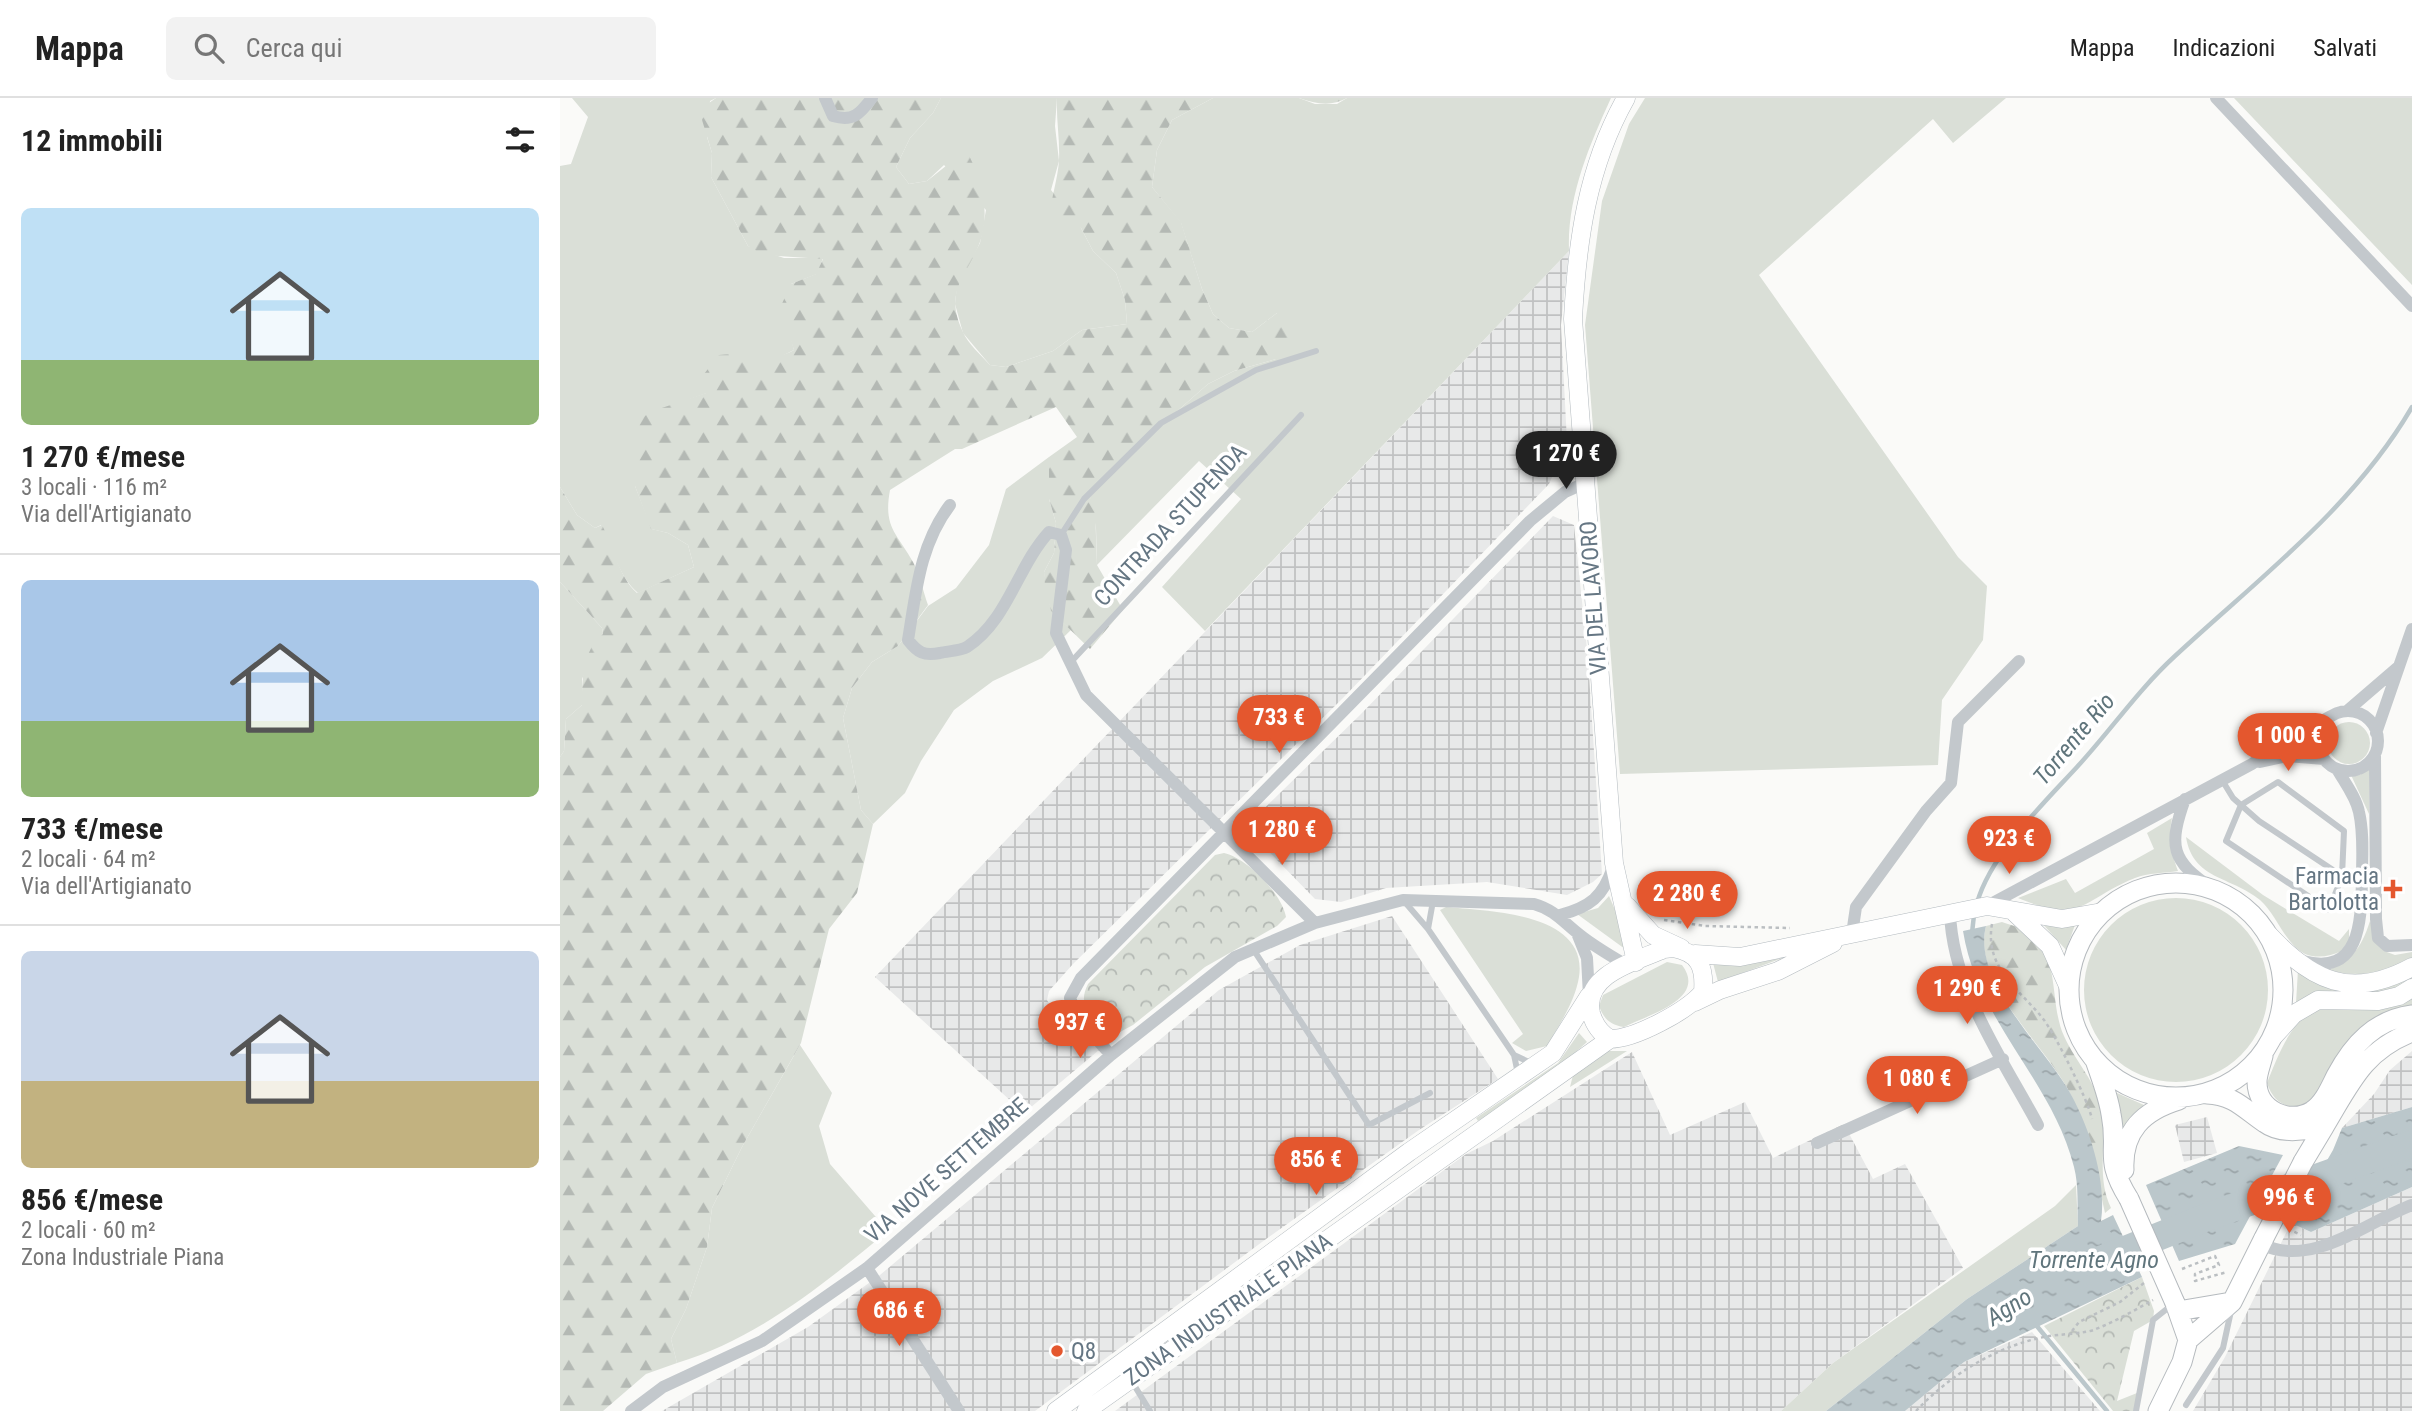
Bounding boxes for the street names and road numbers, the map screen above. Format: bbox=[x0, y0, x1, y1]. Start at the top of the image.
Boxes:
street label: CONTRADA STUPENDA bbox=[1089, 439, 1252, 612]
street label: VIA DEL LAVORO bbox=[1575, 520, 1612, 676]
street label: VIA NOVE SETTEMBRE bbox=[859, 1092, 1033, 1249]
street label: ZONA INDUSTRIALE PIANA bbox=[1119, 1227, 1337, 1391]

